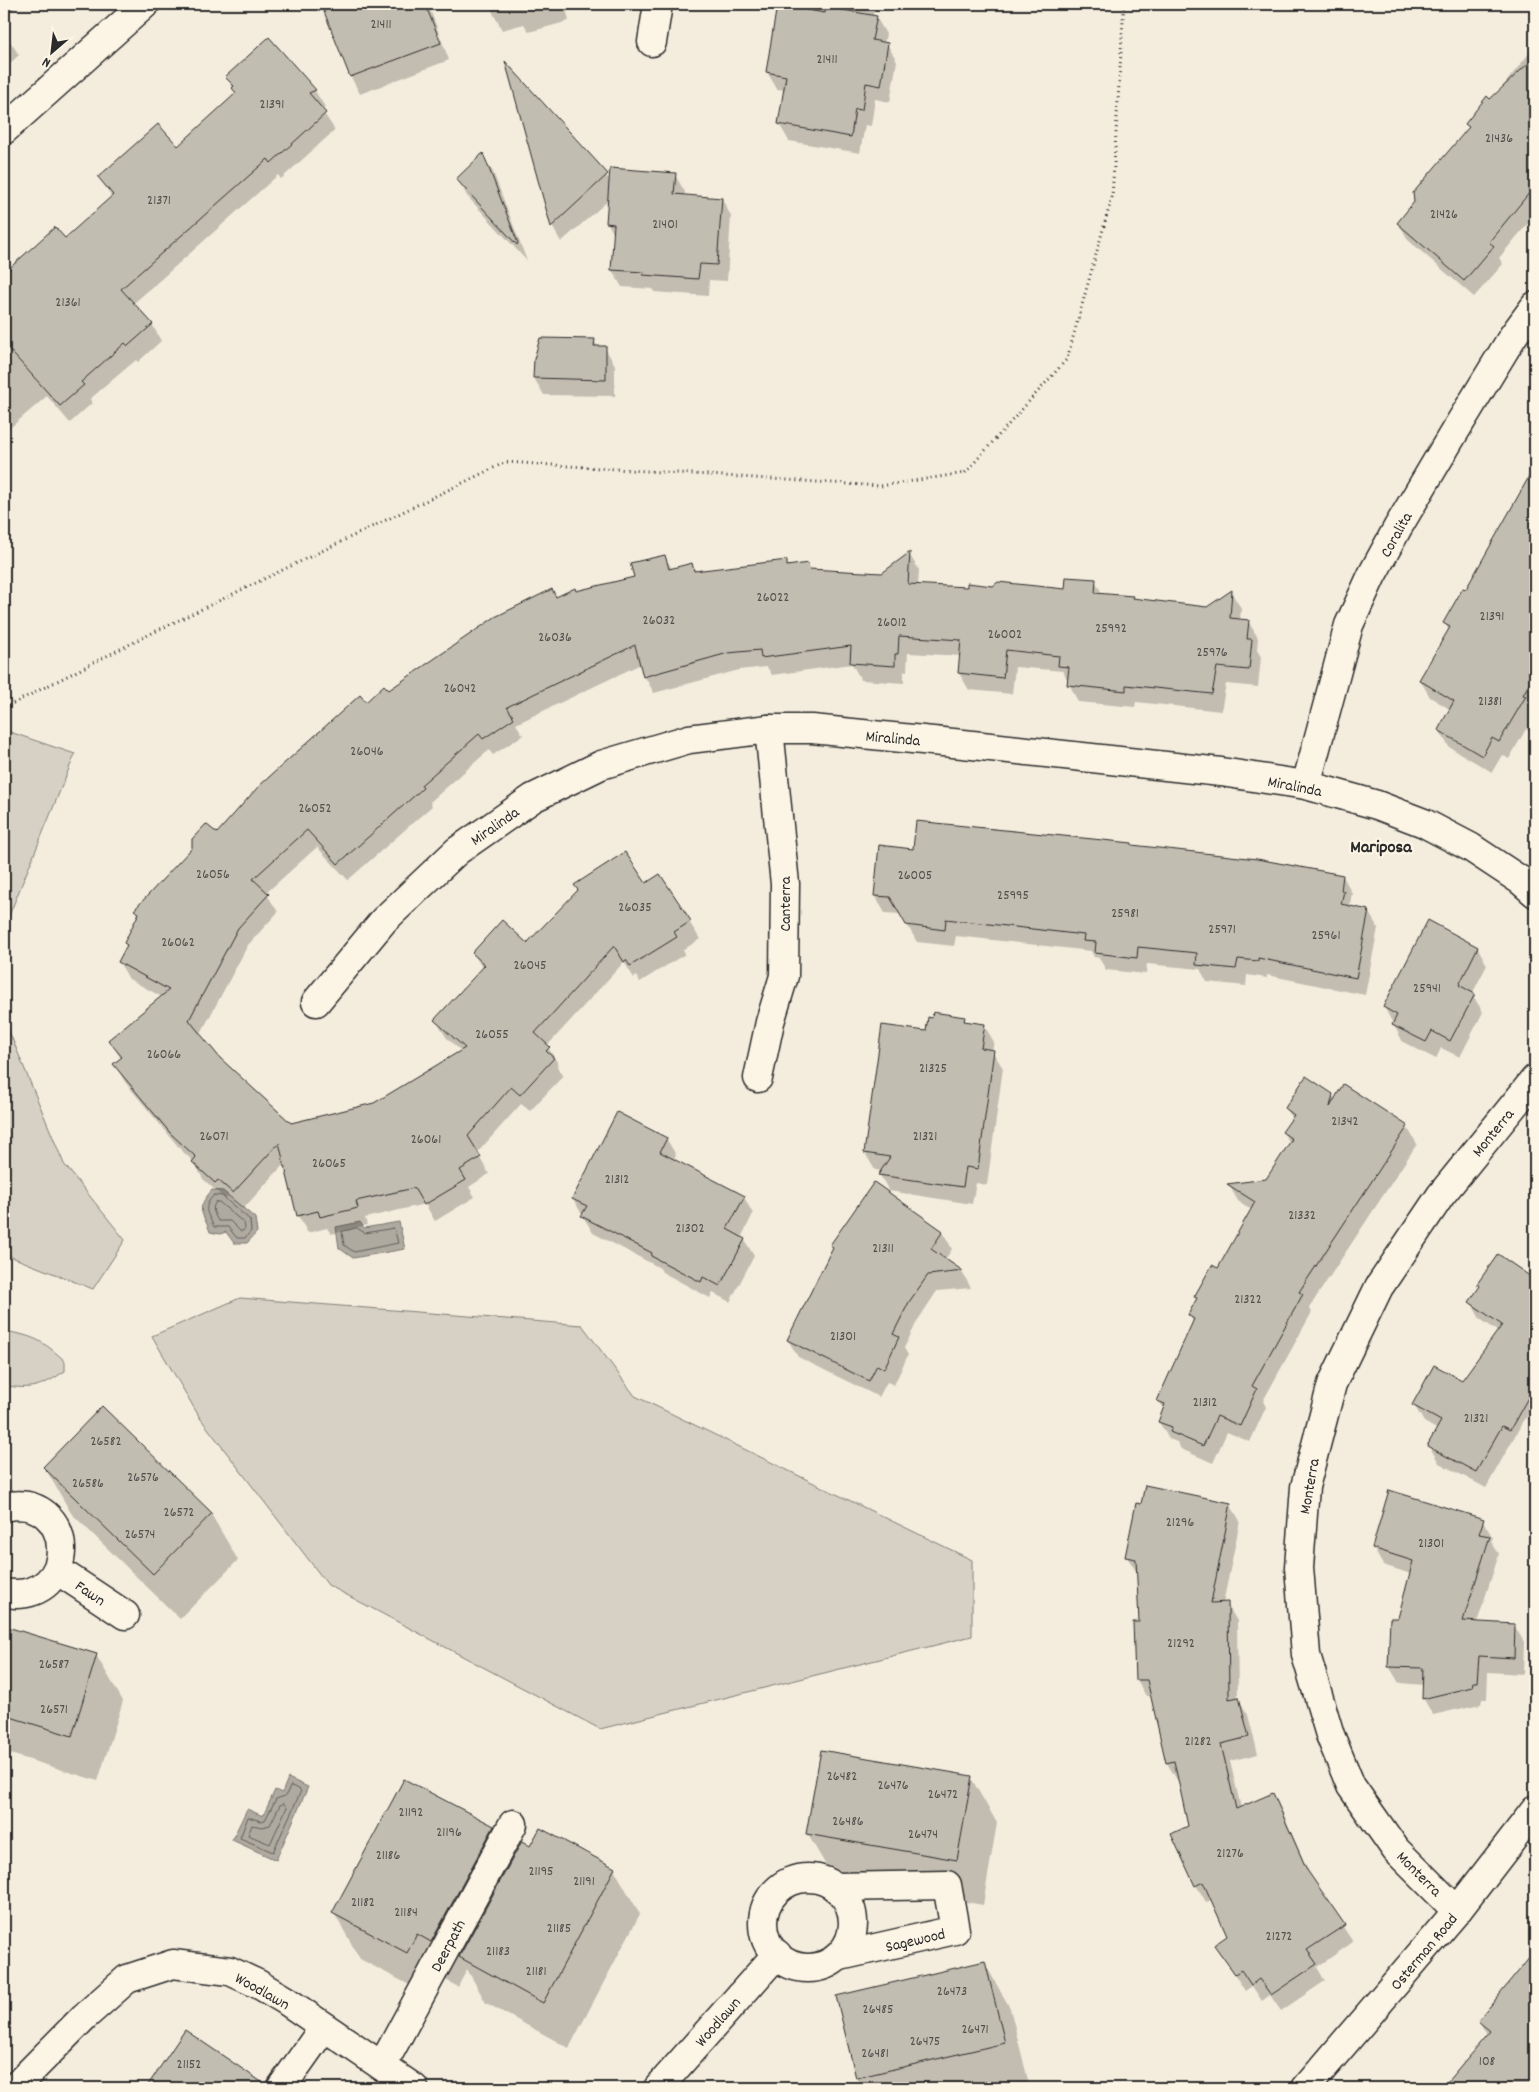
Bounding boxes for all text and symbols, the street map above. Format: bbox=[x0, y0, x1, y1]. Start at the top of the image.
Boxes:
house number: 21411 bbox=[370, 15, 392, 35]
north arrow bbox=[28, 28, 78, 78]
house number: 21411 bbox=[816, 50, 838, 70]
text: N bbox=[39, 51, 55, 72]
house number: 21391 bbox=[260, 95, 284, 115]
house number: 21436 bbox=[1485, 129, 1513, 149]
house number: 21371 bbox=[147, 191, 171, 211]
house number: 21426 bbox=[1430, 205, 1458, 225]
house number: 21401 bbox=[652, 215, 678, 235]
house number: 21361 bbox=[55, 293, 81, 313]
street label: Coralita bbox=[1375, 508, 1419, 562]
house number: 26022 bbox=[757, 588, 789, 608]
house number: 21391 bbox=[1480, 607, 1504, 627]
house number: 26032 bbox=[643, 611, 675, 631]
house number: 26012 bbox=[877, 613, 907, 633]
house number: 25992 bbox=[1095, 619, 1127, 639]
house number: 26002 bbox=[988, 625, 1022, 645]
house number: 26036 bbox=[538, 628, 572, 648]
house number: 25976 bbox=[1196, 643, 1228, 663]
house number: 26042 bbox=[444, 679, 476, 699]
house number: 21381 bbox=[1478, 692, 1502, 712]
street label: Miralinda bbox=[864, 726, 922, 753]
house number: 26046 bbox=[350, 742, 384, 762]
street label: Miralinda bbox=[1265, 771, 1324, 804]
house number: 26052 bbox=[298, 799, 332, 819]
street label: Miralinda bbox=[466, 802, 525, 852]
district label: Mariposa bbox=[1350, 836, 1412, 861]
house number: 26056 bbox=[196, 865, 230, 885]
house number: 26005 bbox=[898, 866, 932, 886]
street label: Canterra bbox=[775, 876, 798, 932]
house number: 25995 bbox=[997, 886, 1029, 906]
house number: 26035 bbox=[618, 898, 652, 918]
house number: 25981 bbox=[1111, 904, 1139, 924]
house number: 25971 bbox=[1208, 920, 1236, 940]
house number: 25961 bbox=[1312, 926, 1340, 946]
house number: 26062 bbox=[161, 933, 195, 953]
house number: 26045 bbox=[514, 956, 546, 976]
house number: 25941 bbox=[1413, 979, 1441, 999]
house number: 26055 bbox=[475, 1025, 509, 1045]
house number: 26066 bbox=[147, 1045, 181, 1065]
house number: 21325 bbox=[919, 1059, 947, 1079]
street label: Monterra bbox=[1467, 1104, 1521, 1163]
house number: 21342 bbox=[1331, 1112, 1359, 1132]
house number: 26071 bbox=[199, 1127, 229, 1147]
house number: 21321 bbox=[913, 1127, 937, 1147]
house number: 26061 bbox=[411, 1130, 441, 1150]
house number: 26065 bbox=[312, 1154, 346, 1174]
house number: 21312 bbox=[605, 1170, 629, 1190]
house number: 21332 bbox=[1288, 1206, 1316, 1226]
house number: 21302 bbox=[675, 1219, 705, 1239]
house number: 21311 bbox=[872, 1239, 894, 1259]
house number: 21322 bbox=[1234, 1290, 1262, 1310]
house number: 21301 bbox=[830, 1327, 856, 1347]
house number: 21312 bbox=[1193, 1393, 1217, 1413]
house number: 21321 bbox=[1464, 1409, 1488, 1429]
house number: 26582 bbox=[90, 1432, 122, 1452]
street label: Monterra bbox=[1294, 1456, 1327, 1516]
house number: 26576 bbox=[127, 1468, 159, 1488]
house number: 26586 bbox=[72, 1474, 104, 1494]
house number: 26572 bbox=[164, 1503, 194, 1523]
house number: 21296 bbox=[1166, 1513, 1194, 1533]
house number: 26574 bbox=[125, 1525, 155, 1545]
house number: 21301 bbox=[1418, 1534, 1444, 1554]
street label: Fawn bbox=[70, 1575, 109, 1613]
house number: 21292 bbox=[1167, 1634, 1195, 1654]
house number: 26587 bbox=[39, 1655, 69, 1675]
house number: 26571 bbox=[40, 1700, 68, 1720]
house number: 21282 bbox=[1184, 1732, 1212, 1752]
house number: 26482 bbox=[827, 1767, 857, 1787]
house number: 26476 bbox=[877, 1776, 909, 1796]
house number: 26472 bbox=[928, 1785, 958, 1805]
house number: 21192 bbox=[399, 1803, 423, 1823]
house number: 26486 bbox=[832, 1812, 864, 1832]
house number: 21196 bbox=[436, 1823, 462, 1843]
house number: 26474 bbox=[908, 1825, 938, 1845]
house number: 21276 bbox=[1216, 1844, 1244, 1864]
house number: 21186 bbox=[376, 1846, 400, 1866]
street label: Monterra bbox=[1390, 1847, 1447, 1903]
house number: 21195 bbox=[528, 1862, 554, 1882]
house number: 21191 bbox=[573, 1872, 595, 1892]
house number: 21182 bbox=[351, 1893, 375, 1913]
house number: 21184 bbox=[394, 1903, 418, 1923]
street label: Osterman Road bbox=[1386, 1909, 1464, 1996]
street label: Deerpath bbox=[426, 1916, 473, 1976]
house number: 21185 bbox=[547, 1919, 571, 1939]
street label: Sagewood bbox=[883, 1923, 948, 1959]
house number: 21272 bbox=[1266, 1927, 1292, 1947]
house number: 21183 bbox=[486, 1942, 510, 1962]
house number: 21181 bbox=[526, 1962, 546, 1982]
street label: Woodlawn bbox=[230, 1968, 294, 2017]
house number: 26473 bbox=[937, 1982, 967, 2002]
street label: Woodlawn bbox=[691, 1992, 747, 2053]
house number: 26485 bbox=[863, 2000, 893, 2020]
house number: 26471 bbox=[961, 2020, 989, 2040]
house number: 26475 bbox=[910, 2032, 940, 2052]
house number: 26481 bbox=[861, 2044, 889, 2064]
house number: 108 bbox=[1479, 2052, 1496, 2072]
house number: 21152 bbox=[177, 2055, 201, 2075]

